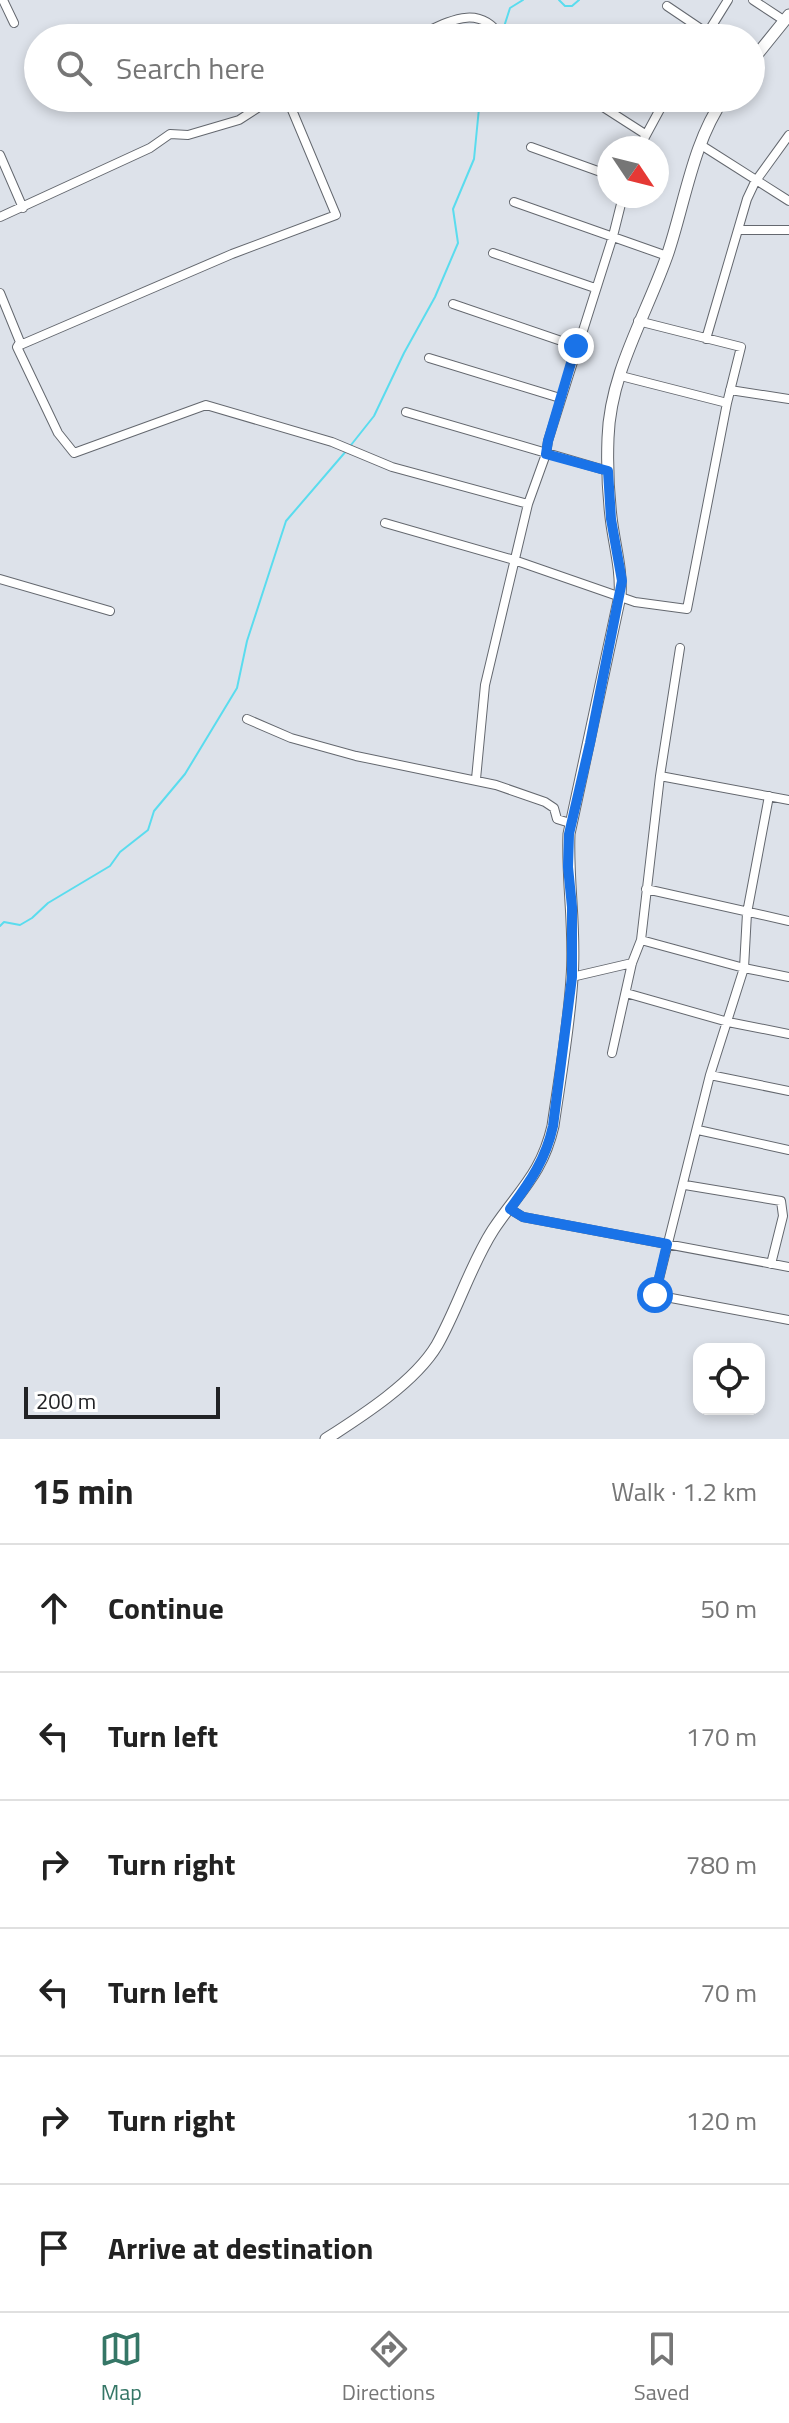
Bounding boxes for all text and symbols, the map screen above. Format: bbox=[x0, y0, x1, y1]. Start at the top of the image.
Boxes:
search box bbox=[24, 24, 765, 112]
text: Search here bbox=[116, 45, 265, 91]
icon: search bbox=[52, 46, 96, 90]
north arrow bbox=[597, 136, 669, 208]
route end bbox=[558, 328, 594, 364]
route start bbox=[637, 1277, 673, 1313]
map controls bbox=[693, 1343, 765, 1415]
button: locate bbox=[693, 1343, 765, 1415]
scale bar bbox=[24, 1383, 220, 1419]
text: 200 m bbox=[36, 1384, 96, 1418]
text: 15 min bbox=[32, 1465, 134, 1517]
text: Walk · 1.2 km bbox=[611, 1472, 757, 1511]
text: Continue bbox=[108, 1585, 224, 1631]
icon: ahead bbox=[32, 1586, 76, 1630]
text: 50 m bbox=[700, 1589, 757, 1628]
text: Turn left bbox=[108, 1713, 218, 1759]
icon: left bbox=[32, 1714, 76, 1758]
text: 170 m bbox=[686, 1717, 757, 1756]
text: Turn right bbox=[108, 1841, 236, 1887]
icon: right bbox=[32, 1842, 76, 1886]
text: 780 m bbox=[686, 1845, 757, 1884]
text: Turn left bbox=[108, 1969, 218, 2015]
icon: left bbox=[32, 1970, 76, 2014]
text: 70 m bbox=[700, 1973, 757, 2012]
text: Turn right bbox=[108, 2097, 236, 2143]
icon: right bbox=[32, 2098, 76, 2142]
text: 120 m bbox=[686, 2101, 757, 2140]
text: Arrive at destination bbox=[108, 2225, 373, 2271]
icon: arrive bbox=[32, 2226, 76, 2270]
tab: Map bbox=[99, 2327, 143, 2409]
tab: Directions bbox=[342, 2327, 435, 2409]
tab: Saved bbox=[634, 2327, 690, 2409]

